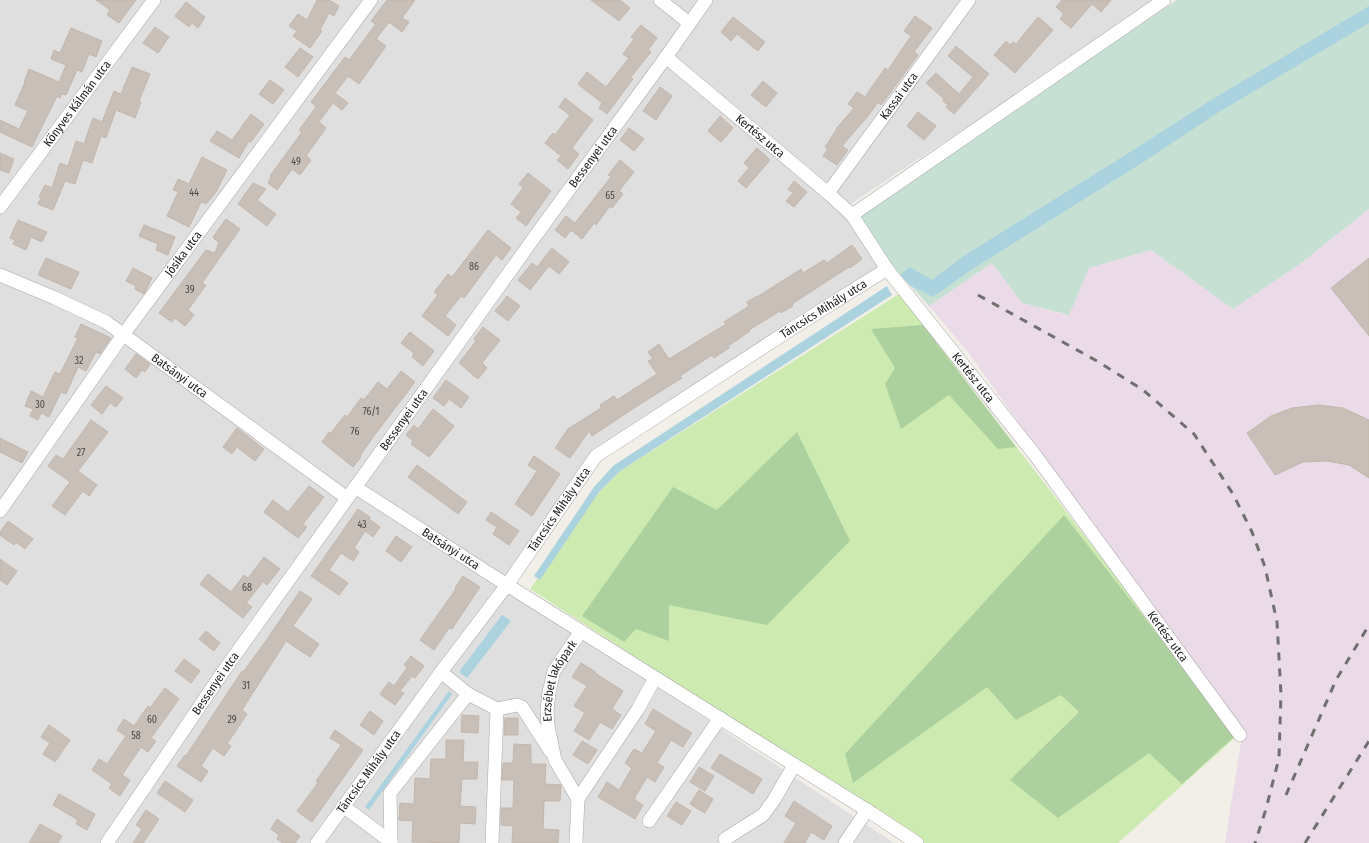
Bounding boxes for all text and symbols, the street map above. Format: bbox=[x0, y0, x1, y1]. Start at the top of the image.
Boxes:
street label: Könyves Kálmán utca bbox=[40, 58, 114, 149]
street label: Kassai utca bbox=[877, 70, 921, 122]
street label: Kertész utca bbox=[733, 112, 788, 161]
street label: Bessenyei utca bbox=[566, 123, 620, 190]
house number: 49 bbox=[291, 156, 301, 168]
house number: 44 bbox=[189, 187, 199, 199]
house number: 65 bbox=[605, 190, 615, 202]
street label: Jósika utca bbox=[162, 228, 205, 279]
house number: 86 bbox=[469, 261, 479, 273]
street label: Táncsics Mihály utca bbox=[778, 276, 869, 341]
house number: 39 bbox=[185, 284, 195, 296]
street label: Kertész utca bbox=[949, 350, 997, 405]
street label: Batsányi utca bbox=[149, 351, 210, 401]
house number: 32 bbox=[75, 355, 84, 367]
street label: Bessenyei utca bbox=[377, 386, 431, 453]
house number: 30 bbox=[35, 399, 45, 411]
house number: 76/1 bbox=[363, 406, 379, 418]
house number: 76 bbox=[351, 426, 359, 438]
house number: 27 bbox=[77, 447, 85, 459]
street label: Táncsics Mihály utca bbox=[525, 465, 593, 555]
house number: 43 bbox=[357, 519, 367, 531]
street label: Batsányi utca bbox=[419, 525, 482, 573]
house number: 68 bbox=[242, 582, 252, 594]
street label: Kertész utca bbox=[1145, 608, 1191, 665]
street label: Erzsébet lakópark bbox=[540, 637, 580, 722]
street label: Bessenyei utca bbox=[189, 649, 242, 717]
house number: 31 bbox=[242, 680, 250, 692]
house number: 60 bbox=[147, 714, 157, 726]
house number: 29 bbox=[227, 714, 237, 726]
street label: Táncsics Mihály utca bbox=[334, 727, 404, 816]
house number: 58 bbox=[131, 730, 141, 742]

